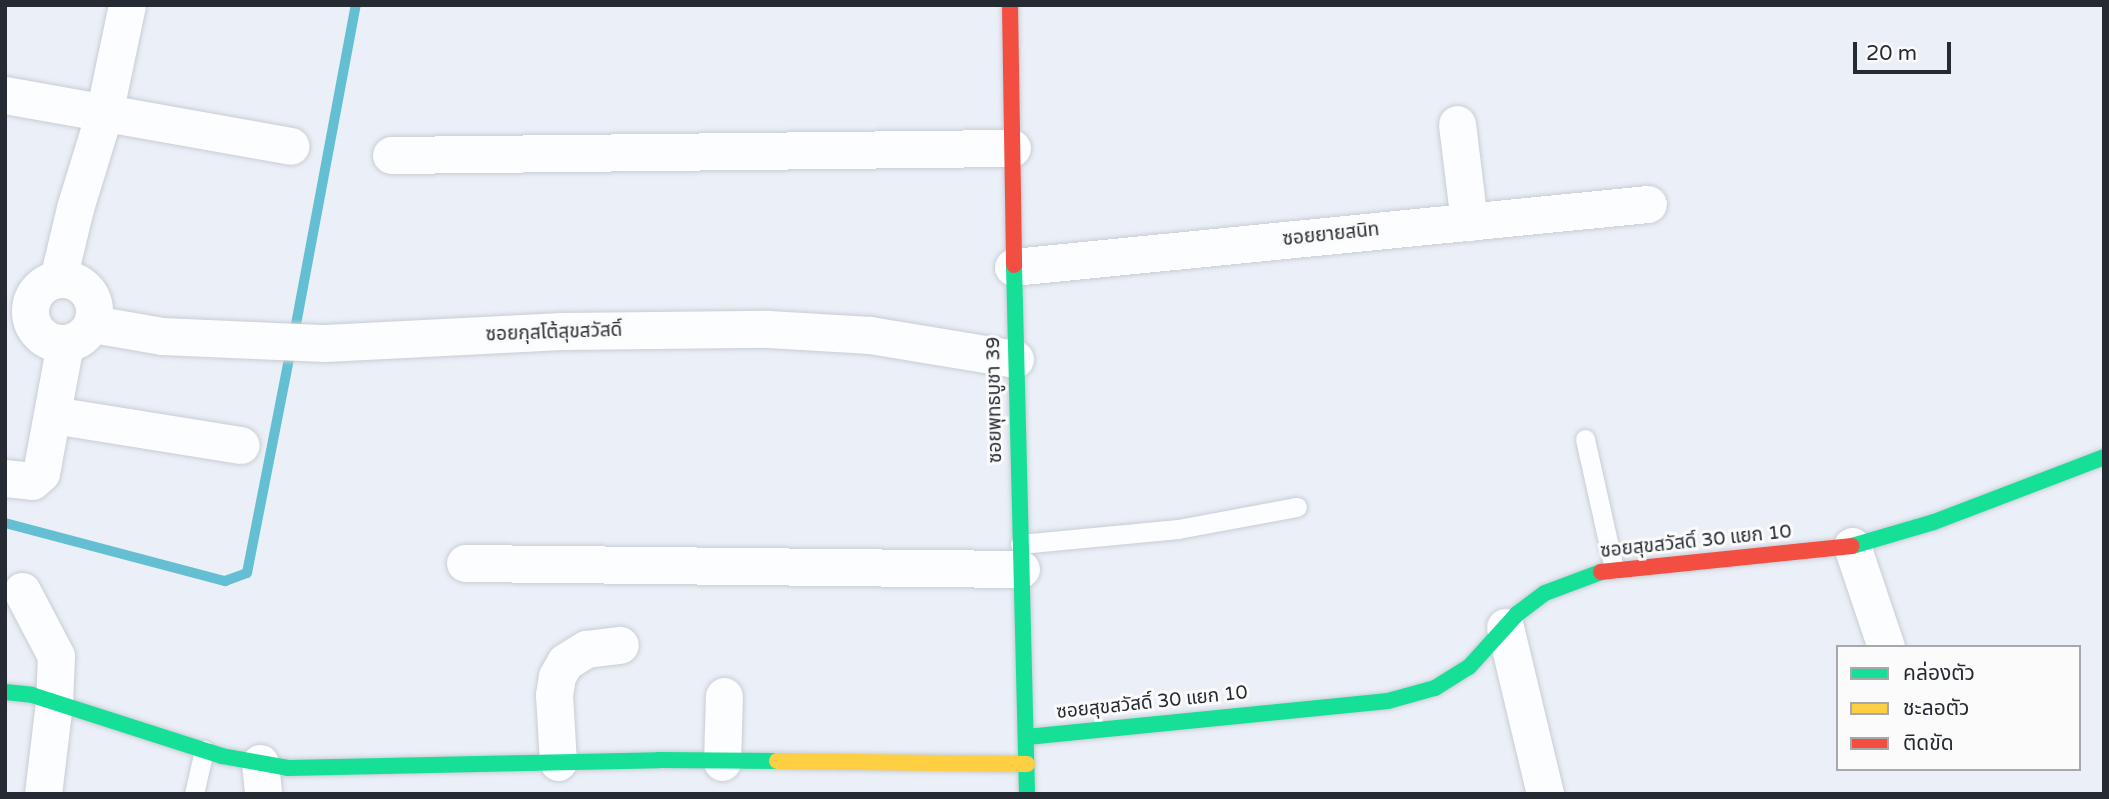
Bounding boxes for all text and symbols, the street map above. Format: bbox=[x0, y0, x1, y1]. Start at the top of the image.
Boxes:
scale bar bbox=[1857, 28, 1955, 72]
text: 20 m bbox=[1866, 41, 1917, 66]
street label: ซอยยายสนิท bbox=[1282, 219, 1380, 251]
street label: ซอยกุสโต้สุขสวัสดิ์ bbox=[485, 319, 623, 347]
street label: ซอยพุทธบูชา 39 bbox=[982, 337, 1008, 463]
street label: ซอยสุขสวัสดิ์ 30 แยก 10 bbox=[1599, 521, 1793, 563]
legend bbox=[1836, 645, 2081, 771]
text: คล่องตัว bbox=[1903, 661, 1975, 686]
street label: ซอยสุขสวัสดิ์ 30 แยก 10 bbox=[1055, 682, 1249, 724]
text: ชะลอตัว bbox=[1903, 696, 1969, 721]
text: ติดขัด bbox=[1903, 731, 1954, 756]

